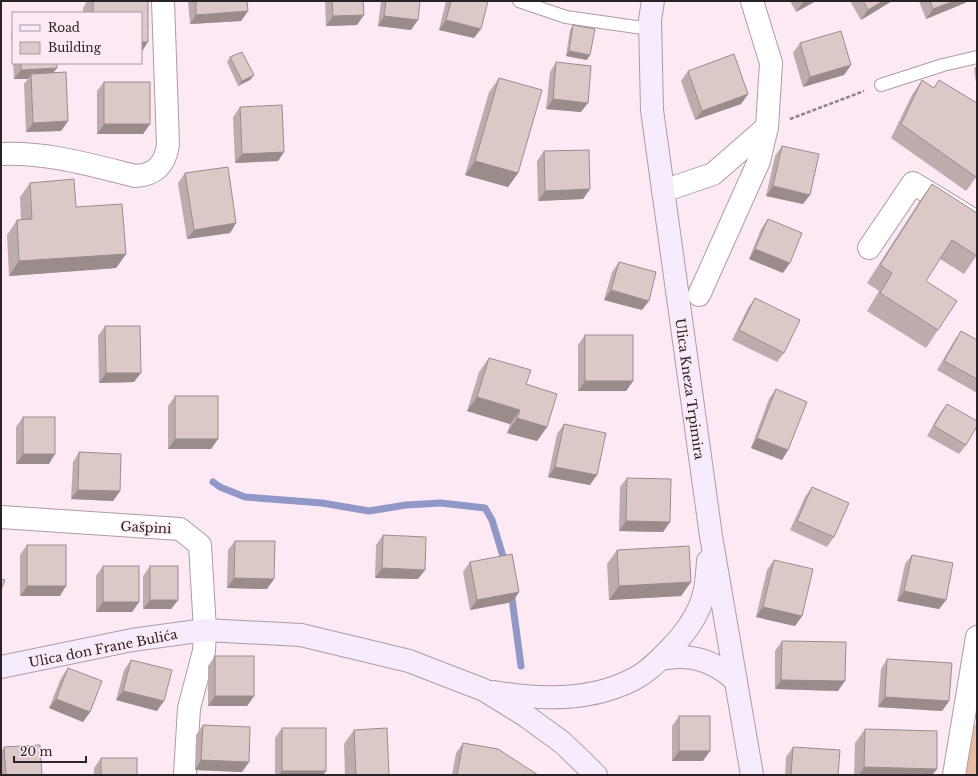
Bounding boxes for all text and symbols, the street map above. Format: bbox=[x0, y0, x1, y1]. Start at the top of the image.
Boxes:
legend bbox=[12, 12, 142, 64]
text: Road bbox=[48, 20, 80, 35]
text: Building bbox=[48, 40, 102, 55]
street label: Ulica Kneza Trpimira bbox=[671, 317, 708, 462]
street label: Gašpini bbox=[120, 518, 172, 537]
street label: Ulica don Frane Bulića bbox=[27, 626, 180, 671]
scale bar bbox=[14, 738, 86, 764]
text: 20 m bbox=[20, 744, 52, 759]

